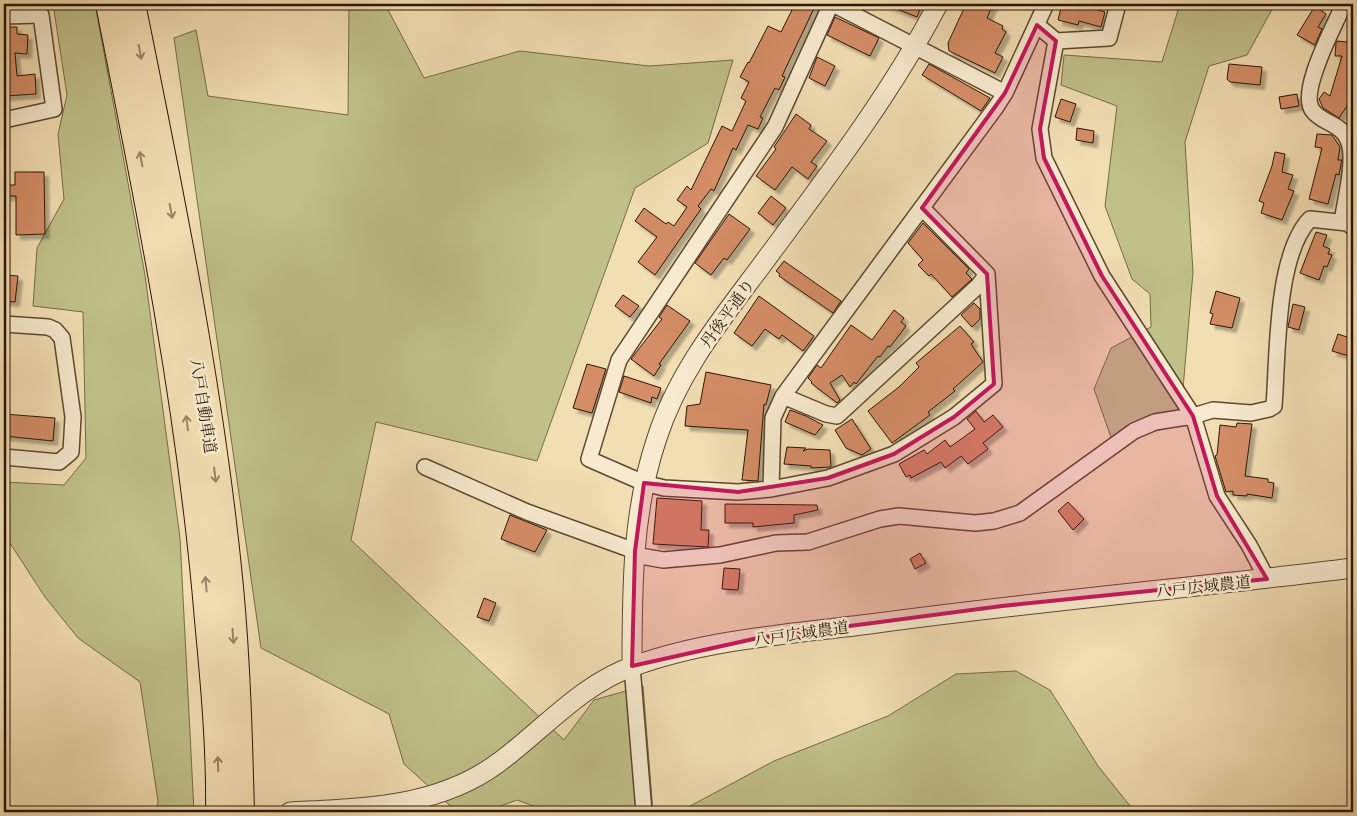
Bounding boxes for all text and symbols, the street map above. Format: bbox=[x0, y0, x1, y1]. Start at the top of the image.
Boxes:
one-way arrow bbox=[136, 43, 146, 59]
one-way arrow bbox=[136, 152, 145, 168]
one-way arrow bbox=[167, 203, 176, 219]
street label: 丹後平通り bbox=[696, 275, 759, 351]
street label: 八戸自動車道 bbox=[187, 357, 220, 455]
one-way arrow bbox=[182, 415, 192, 431]
one-way arrow bbox=[210, 467, 220, 483]
street label: 八戸広域農道 bbox=[1154, 572, 1252, 601]
one-way arrow bbox=[202, 576, 211, 592]
street label: 八戸広域農道 bbox=[752, 617, 850, 650]
one-way arrow bbox=[228, 628, 237, 644]
one-way arrow bbox=[214, 756, 223, 772]

